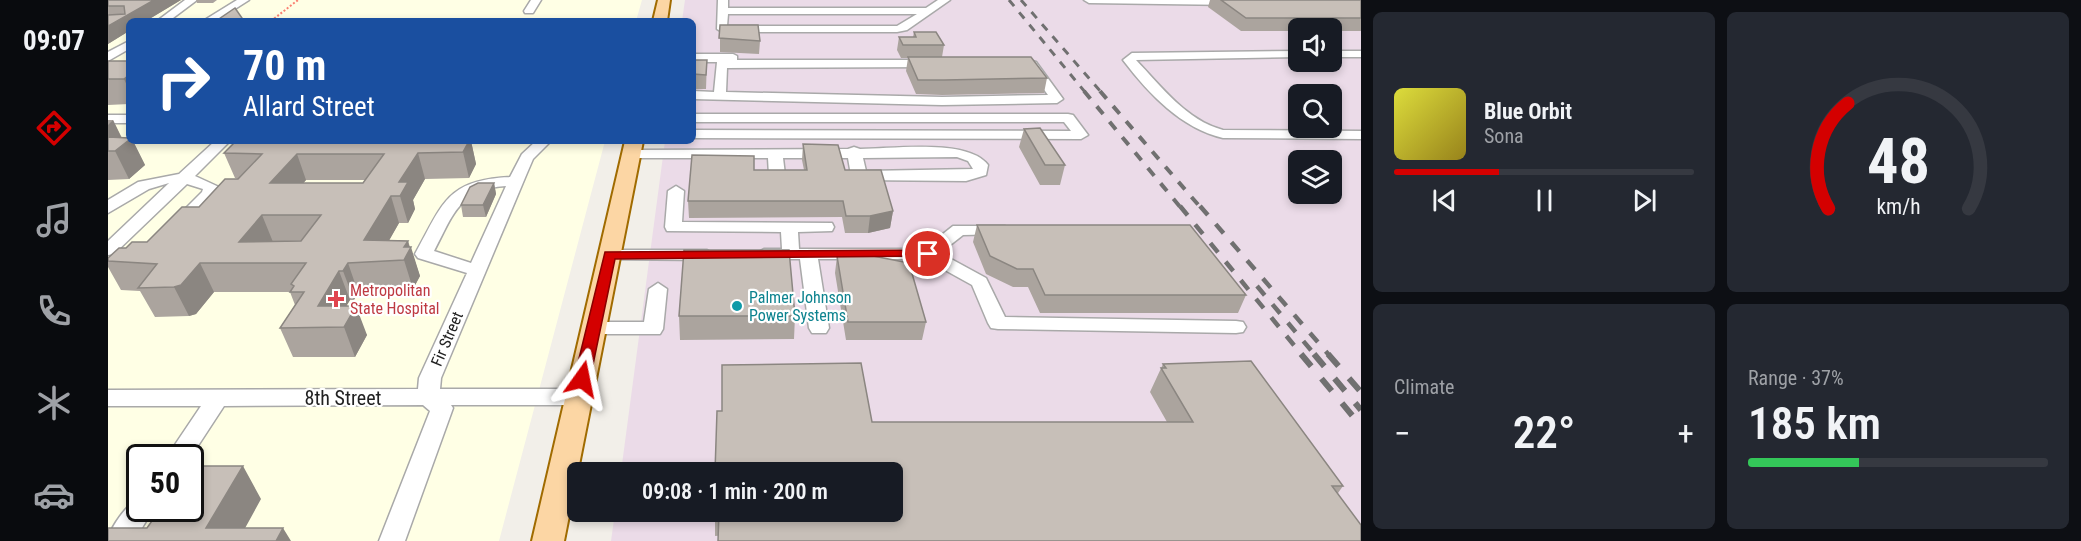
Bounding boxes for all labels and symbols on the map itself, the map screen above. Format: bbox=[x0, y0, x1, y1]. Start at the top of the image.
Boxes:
pin bbox=[902, 228, 953, 279]
place label: Metropolitan State Hospital bbox=[350, 281, 439, 318]
place label: Palmer Johnson Power Systems bbox=[749, 288, 852, 325]
marker: Metropolitan State Hospital bbox=[327, 290, 345, 308]
marker: Palmer Johnson Power Systems bbox=[730, 299, 744, 313]
street label: Fir Street bbox=[427, 309, 467, 369]
position arrow bbox=[550, 347, 614, 411]
street label: 8th Street bbox=[305, 386, 382, 410]
speed limit sign: 50 bbox=[126, 444, 204, 522]

